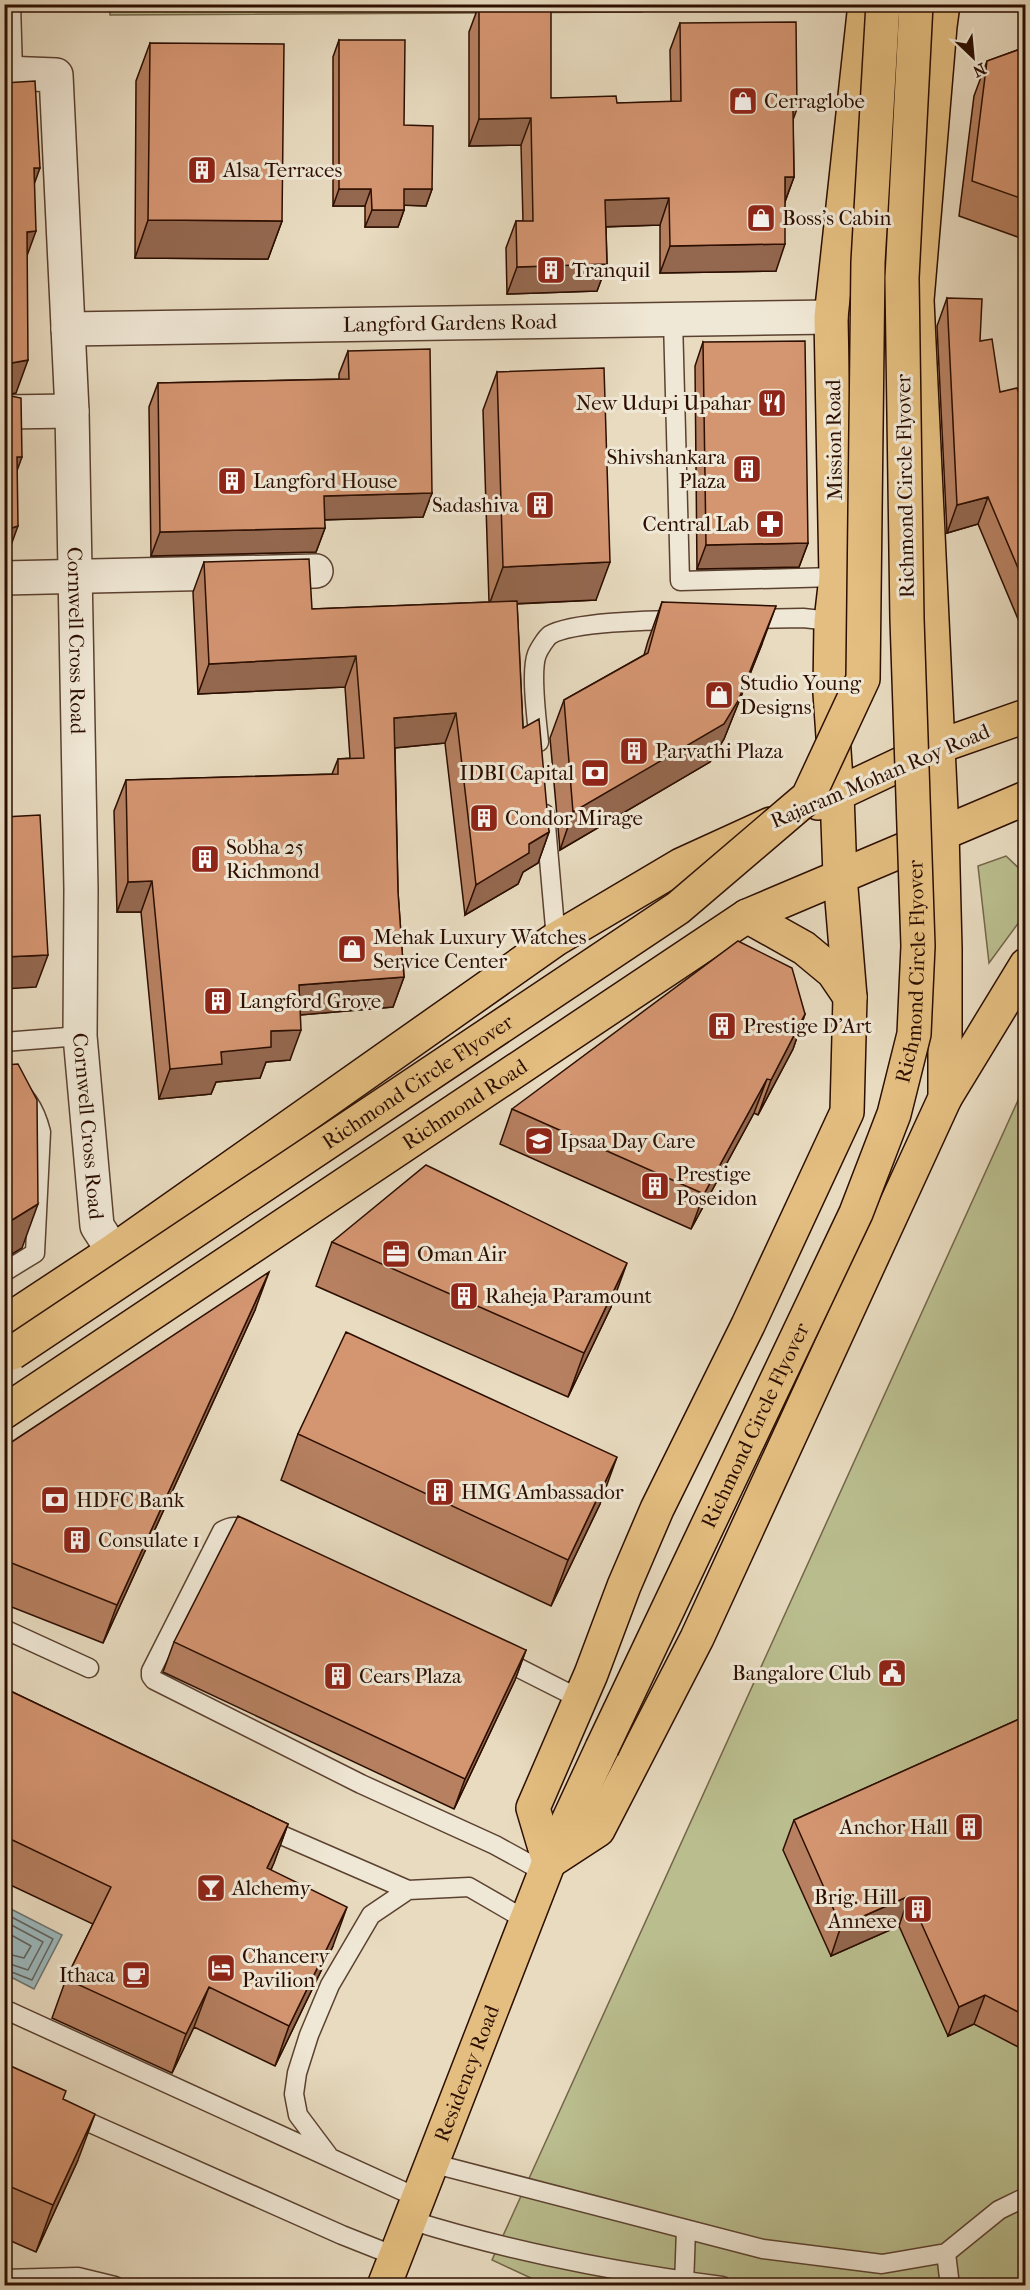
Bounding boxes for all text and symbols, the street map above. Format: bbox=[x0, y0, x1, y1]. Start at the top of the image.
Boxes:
north arrow bbox=[943, 27, 1003, 87]
text: N bbox=[969, 59, 989, 82]
shop icon: Cerraglobe bbox=[727, 85, 759, 117]
place label: Cerraglobe bbox=[764, 89, 865, 113]
building icon: Alsa Terraces bbox=[186, 154, 218, 186]
place label: Alsa Terraces bbox=[222, 158, 342, 182]
shop icon: Boss's Cabin bbox=[745, 202, 777, 234]
place label: Boss's Cabin bbox=[782, 206, 892, 230]
building icon: Tranquil bbox=[535, 254, 567, 286]
place label: Tranquil bbox=[572, 258, 650, 282]
street label: Langford Gardens Road bbox=[343, 309, 558, 337]
street label: Richmond Circle Flyover bbox=[891, 374, 919, 598]
street label: Mission Road bbox=[821, 379, 847, 501]
restaurant icon: New Udupi Upahar bbox=[756, 387, 788, 419]
place label: New Udupi Upahar bbox=[576, 391, 751, 415]
place label: Shivshankara Plaza bbox=[606, 445, 726, 493]
building icon: Shivshankara Plaza bbox=[731, 453, 763, 485]
building icon: Langford House bbox=[216, 465, 248, 497]
place label: Langford House bbox=[253, 469, 398, 493]
building icon: Sadashiva bbox=[524, 489, 556, 521]
place label: Sadashiva bbox=[432, 493, 519, 517]
pharmacy icon: Central Lab bbox=[754, 508, 786, 540]
place label: Central Lab bbox=[643, 512, 749, 536]
street label: Cornwell Cross Road bbox=[63, 547, 90, 735]
place label: Studio Young Designs bbox=[740, 671, 862, 719]
shop icon: Studio Young Designs bbox=[703, 679, 735, 711]
street label: Rajaram Mohan Roy Road bbox=[767, 719, 994, 833]
building icon: Parvathi Plaza bbox=[618, 735, 650, 767]
place label: Parvathi Plaza bbox=[655, 739, 784, 763]
bank icon: IDBI Capital bbox=[579, 757, 611, 789]
place label: IDBI Capital bbox=[460, 761, 574, 785]
building icon: Condor Mirage bbox=[468, 802, 500, 834]
place label: Condor Mirage bbox=[505, 806, 643, 830]
place label: Sobha 25 Richmond bbox=[226, 835, 320, 883]
building icon: Sobha 25 Richmond bbox=[189, 843, 221, 875]
street label: Richmond Circle Flyover bbox=[890, 859, 930, 1085]
place label: Mehak Luxury Watches Service Center bbox=[373, 925, 587, 973]
shop icon: Mehak Luxury Watches Service Center bbox=[336, 933, 368, 965]
building icon: Langford Grove bbox=[202, 985, 234, 1017]
place label: Langford Grove bbox=[239, 989, 381, 1013]
street label: Richmond Circle Flyover bbox=[318, 1010, 518, 1154]
building icon: Prestige D'Art bbox=[706, 1010, 738, 1042]
place label: Prestige D'Art bbox=[743, 1014, 873, 1038]
street label: Cornwell Cross Road bbox=[68, 1032, 108, 1221]
street label: Richmond Road bbox=[398, 1054, 532, 1155]
school or university icon: Ipsaa Day Care bbox=[523, 1125, 555, 1157]
place label: Ipsaa Day Care bbox=[560, 1129, 695, 1153]
place label: Prestige Poseidon bbox=[676, 1162, 757, 1210]
building icon: Prestige Poseidon bbox=[639, 1170, 671, 1202]
office icon: Oman Air bbox=[380, 1238, 412, 1270]
place label: Oman Air bbox=[417, 1242, 506, 1266]
building icon: Raheja Paramount bbox=[448, 1280, 480, 1312]
place label: Raheja Paramount bbox=[485, 1284, 653, 1308]
street label: Richmond Circle Flyover bbox=[696, 1319, 814, 1532]
building icon: HMG Ambassador bbox=[424, 1476, 456, 1508]
place label: HMG Ambassador bbox=[461, 1480, 624, 1504]
bank icon: HDFC Bank bbox=[39, 1484, 71, 1516]
place label: HDFC Bank bbox=[76, 1488, 185, 1512]
building icon: Consulate 1 bbox=[61, 1524, 93, 1556]
place label: Consulate 1 bbox=[98, 1528, 200, 1552]
public building icon: Bangalore Club bbox=[876, 1657, 908, 1689]
building icon: Cears Plaza bbox=[322, 1660, 354, 1692]
place label: Bangalore Club bbox=[732, 1661, 871, 1685]
place label: Cears Plaza bbox=[359, 1664, 462, 1688]
building icon: Anchor Hall bbox=[953, 1811, 985, 1843]
place label: Anchor Hall bbox=[839, 1815, 948, 1839]
bar icon: Alchemy bbox=[195, 1872, 227, 1904]
place label: Alchemy bbox=[231, 1876, 311, 1900]
place label: Brig. Hill Annexe bbox=[814, 1885, 897, 1933]
building icon: Brig. Hill Annexe bbox=[902, 1893, 934, 1925]
place label: Chancery Pavilion bbox=[242, 1944, 330, 1992]
hotel icon: Chancery Pavilion bbox=[205, 1952, 237, 1984]
cafe icon: Ithaca bbox=[120, 1959, 152, 1991]
place label: Ithaca bbox=[59, 1963, 115, 1987]
street label: Residency Road bbox=[429, 2001, 504, 2145]

